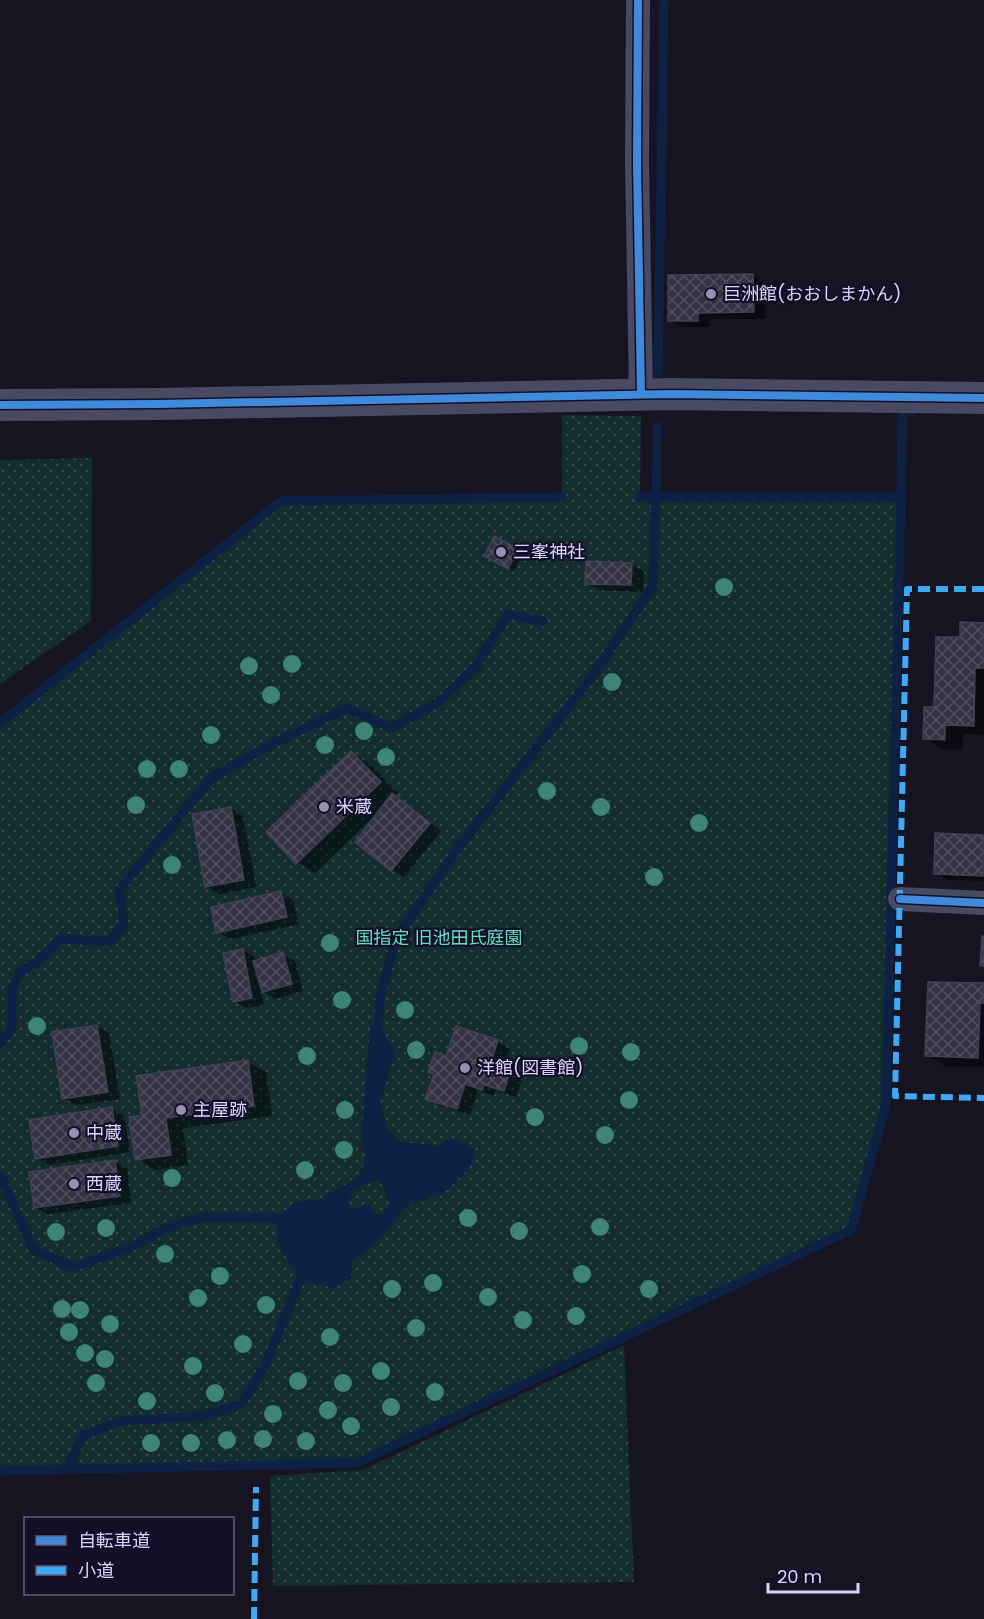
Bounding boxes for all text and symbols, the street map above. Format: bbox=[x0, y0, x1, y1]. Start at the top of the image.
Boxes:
place label: 巨洲館(おおしまかん) bbox=[723, 281, 901, 306]
marker: 巨洲館(おおしまかん) bbox=[704, 287, 718, 301]
place label: 三峯神社 bbox=[513, 539, 585, 564]
marker: 三峯神社 bbox=[494, 545, 508, 559]
place label: 米蔵 bbox=[336, 794, 372, 819]
marker: 米蔵 bbox=[317, 800, 331, 814]
park label: 国指定 旧池田氏庭園 bbox=[356, 925, 522, 950]
place label: 洋館(図書館) bbox=[477, 1055, 583, 1080]
marker: 洋館(図書館) bbox=[458, 1061, 472, 1075]
place label: 主屋跡 bbox=[193, 1097, 247, 1122]
marker: 主屋跡 bbox=[174, 1103, 188, 1117]
place label: 中蔵 bbox=[86, 1120, 122, 1145]
marker: 中蔵 bbox=[67, 1126, 81, 1140]
place label: 西蔵 bbox=[86, 1171, 122, 1196]
marker: 西蔵 bbox=[67, 1177, 81, 1191]
legend bbox=[24, 1517, 234, 1595]
text: 自転車道 bbox=[78, 1528, 150, 1553]
scale bar bbox=[768, 1556, 858, 1594]
text: 小道 bbox=[78, 1558, 114, 1583]
text: 20 m bbox=[777, 1564, 822, 1589]

